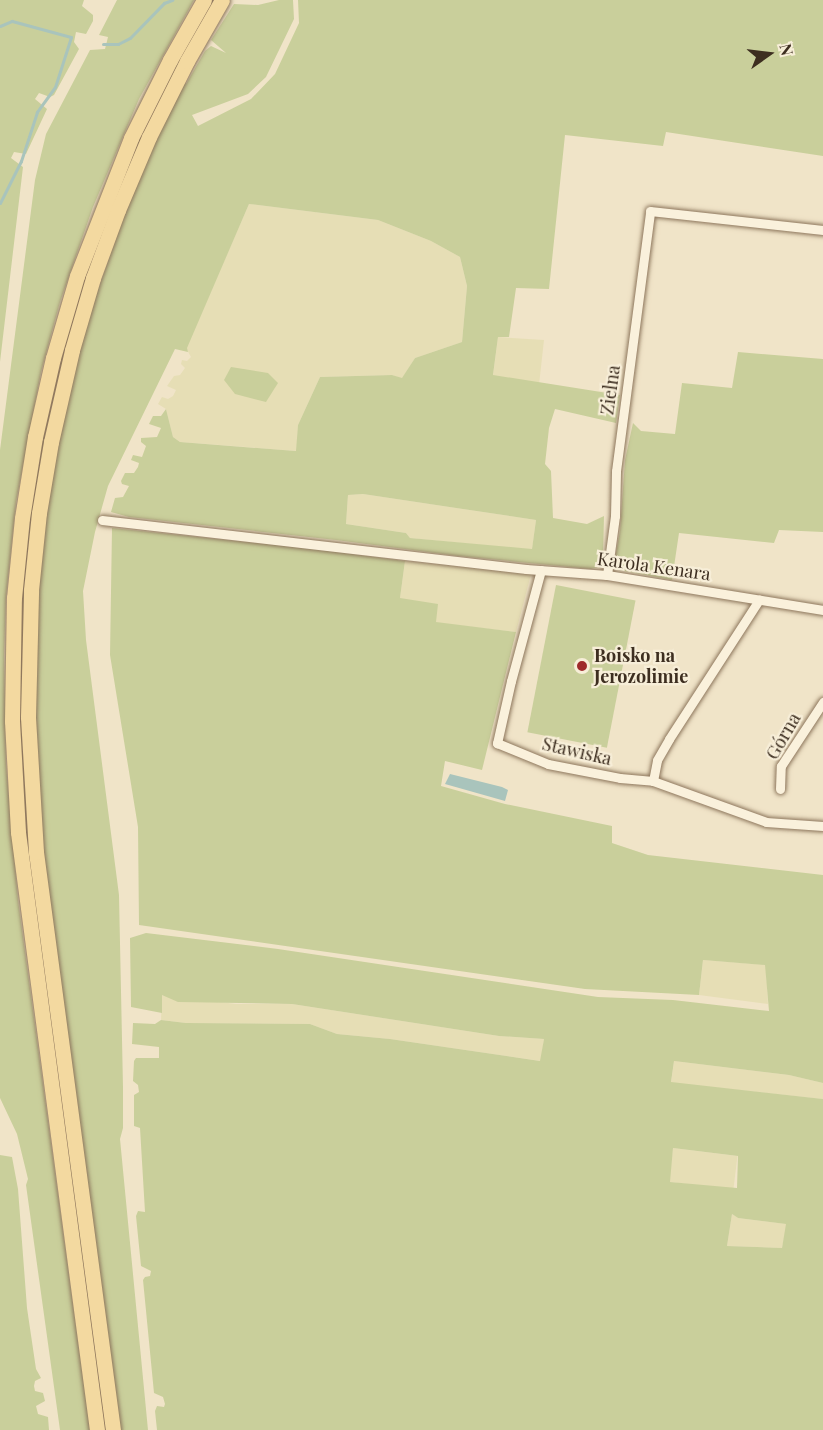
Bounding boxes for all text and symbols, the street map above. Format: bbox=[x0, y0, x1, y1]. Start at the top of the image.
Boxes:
north arrow bbox=[739, 24, 799, 84]
text: N bbox=[775, 41, 799, 58]
street label: Zielna bbox=[596, 364, 624, 416]
street label: Karola Kenara bbox=[596, 547, 712, 585]
place label: Boisko na Jerozolimie bbox=[594, 645, 688, 688]
marker: Boisko na Jerozolimie bbox=[575, 659, 589, 673]
street label: Górna bbox=[761, 709, 805, 763]
street label: Stawiska bbox=[540, 733, 614, 769]

